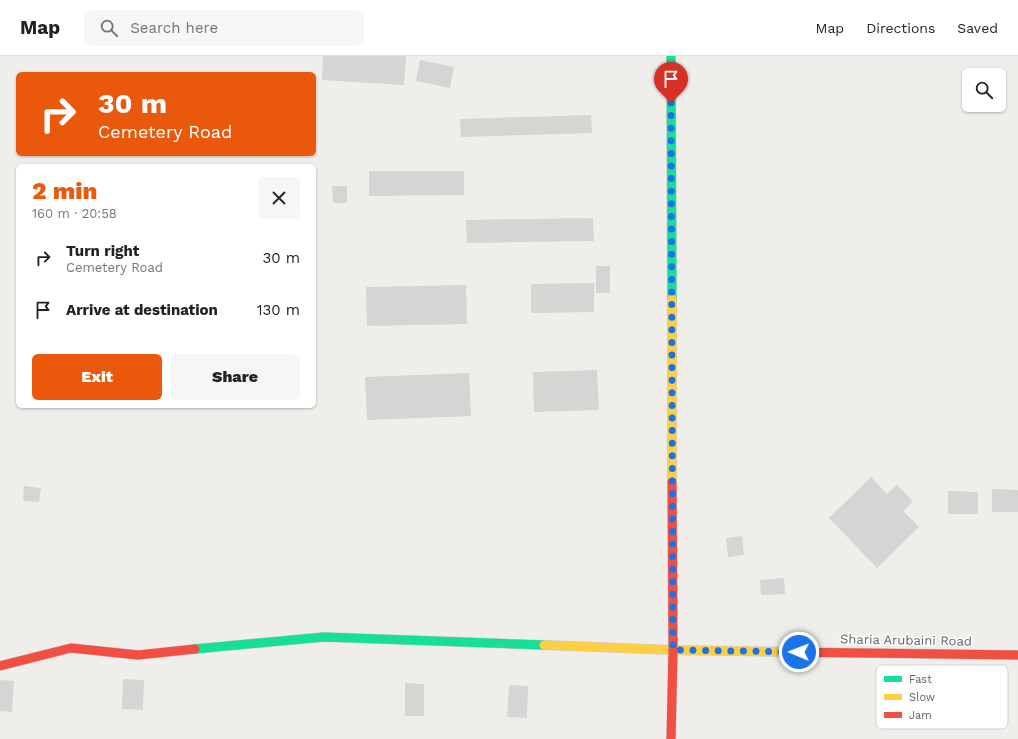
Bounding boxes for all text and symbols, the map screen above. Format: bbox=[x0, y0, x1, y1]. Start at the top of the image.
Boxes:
search box bbox=[84, 10, 364, 46]
text: Map bbox=[20, 16, 60, 39]
icon: search bbox=[98, 17, 120, 39]
text: Search here bbox=[130, 19, 218, 37]
text: Map bbox=[816, 20, 844, 36]
text: Directions bbox=[866, 20, 935, 36]
text: Saved bbox=[957, 20, 998, 36]
pin bbox=[654, 62, 688, 103]
icon: arrive bbox=[660, 68, 682, 90]
map controls bbox=[962, 68, 1006, 112]
button: search bbox=[962, 68, 1006, 112]
text: 30 m bbox=[98, 87, 167, 120]
icon: right bbox=[32, 88, 84, 140]
text: Cemetery Road bbox=[98, 121, 232, 142]
text: 2 min bbox=[32, 177, 97, 205]
button: close bbox=[258, 177, 300, 219]
text: 160 m · 20:58 bbox=[32, 206, 117, 221]
text: Turn right bbox=[66, 242, 139, 260]
icon: right bbox=[32, 247, 54, 269]
text: 30 m bbox=[263, 249, 300, 267]
text: Cemetery Road bbox=[66, 260, 163, 275]
icon: arrive bbox=[32, 299, 54, 321]
text: Arrive at destination bbox=[66, 301, 218, 319]
text: 130 m bbox=[257, 301, 300, 319]
button: Exit bbox=[32, 354, 162, 400]
button: Share bbox=[170, 354, 300, 400]
position arrow bbox=[778, 631, 820, 673]
street label: Sharia Arubaini Road bbox=[840, 631, 972, 649]
legend bbox=[876, 665, 1008, 729]
text: Fast bbox=[909, 673, 932, 686]
text: Slow bbox=[909, 691, 935, 704]
text: Jam bbox=[909, 709, 932, 722]

